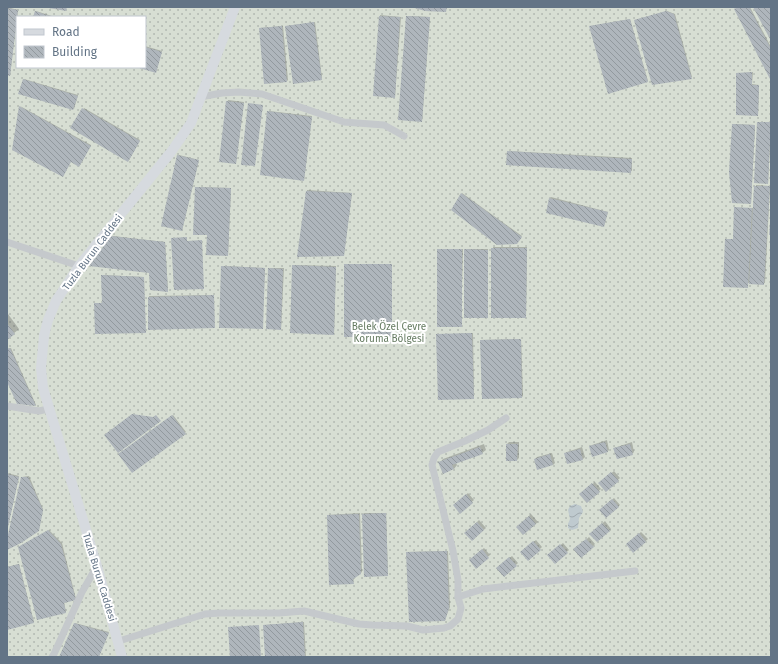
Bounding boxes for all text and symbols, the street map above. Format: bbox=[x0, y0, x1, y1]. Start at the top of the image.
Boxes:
legend bbox=[16, 16, 146, 68]
text: Road bbox=[52, 25, 80, 39]
text: Building bbox=[52, 45, 98, 59]
street label: Tuzla Burun Caddesi bbox=[60, 212, 125, 293]
park label: Belek Özel Çevre Koruma Bölgesi bbox=[352, 319, 426, 345]
street label: Tuzla Burun Caddesi bbox=[80, 532, 118, 623]

